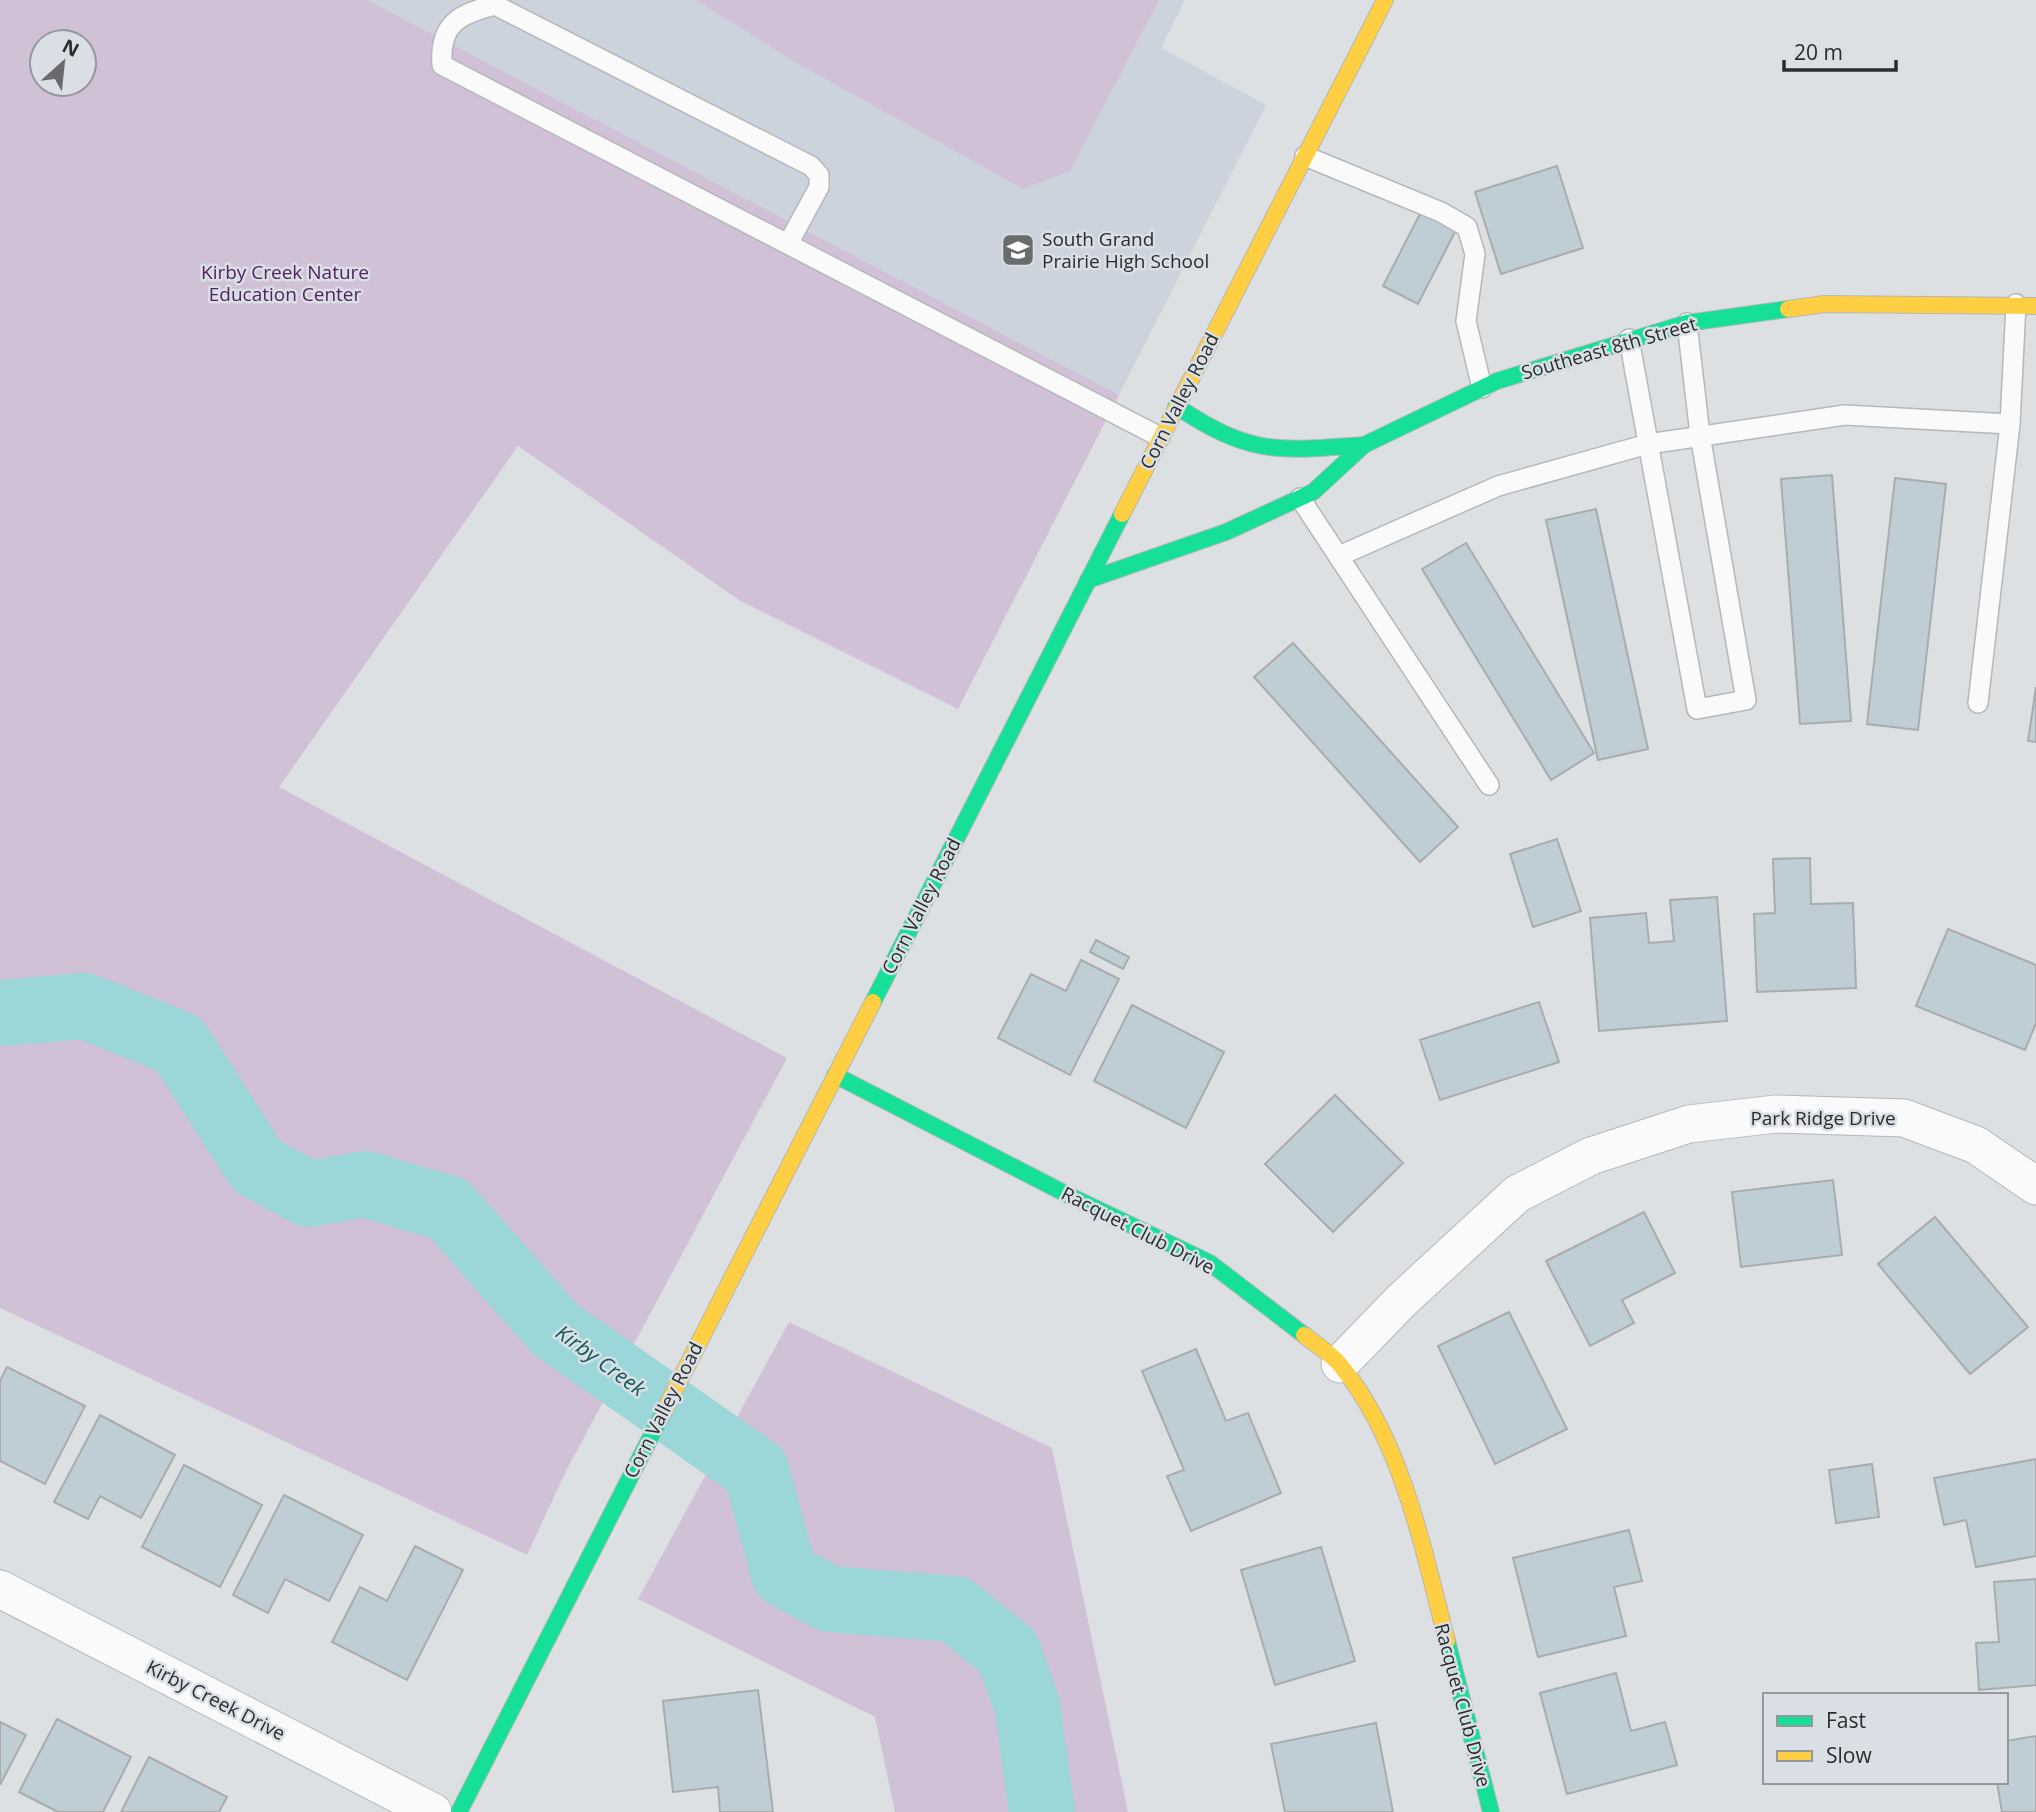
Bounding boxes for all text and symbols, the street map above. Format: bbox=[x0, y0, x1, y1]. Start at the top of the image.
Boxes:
north arrow bbox=[28, 28, 98, 98]
scale bar bbox=[1784, 28, 1896, 72]
text: N bbox=[58, 33, 84, 63]
text: 20 m bbox=[1794, 38, 1843, 66]
place label: South Grand Prairie High School bbox=[1042, 226, 1209, 274]
school or university icon: South Grand Prairie High School bbox=[999, 231, 1037, 269]
park label: Kirby Creek Nature Education Center bbox=[201, 259, 369, 307]
street label: Southeast 8th Street bbox=[1518, 310, 1700, 385]
street label: Corn Valley Road bbox=[1133, 328, 1225, 474]
street label: Corn Valley Road bbox=[875, 833, 967, 979]
street label: Park Ridge Drive bbox=[1750, 1105, 1896, 1131]
street label: Racquet Club Drive bbox=[1057, 1180, 1219, 1280]
water label: Kirby Creek bbox=[551, 1318, 652, 1402]
street label: Corn Valley Road bbox=[617, 1337, 709, 1483]
street label: Racquet Club Drive bbox=[1429, 1620, 1497, 1790]
street label: Kirby Creek Drive bbox=[142, 1654, 290, 1746]
legend bbox=[1763, 1693, 2008, 1784]
text: Fast bbox=[1826, 1706, 1866, 1734]
text: Slow bbox=[1826, 1741, 1872, 1769]

